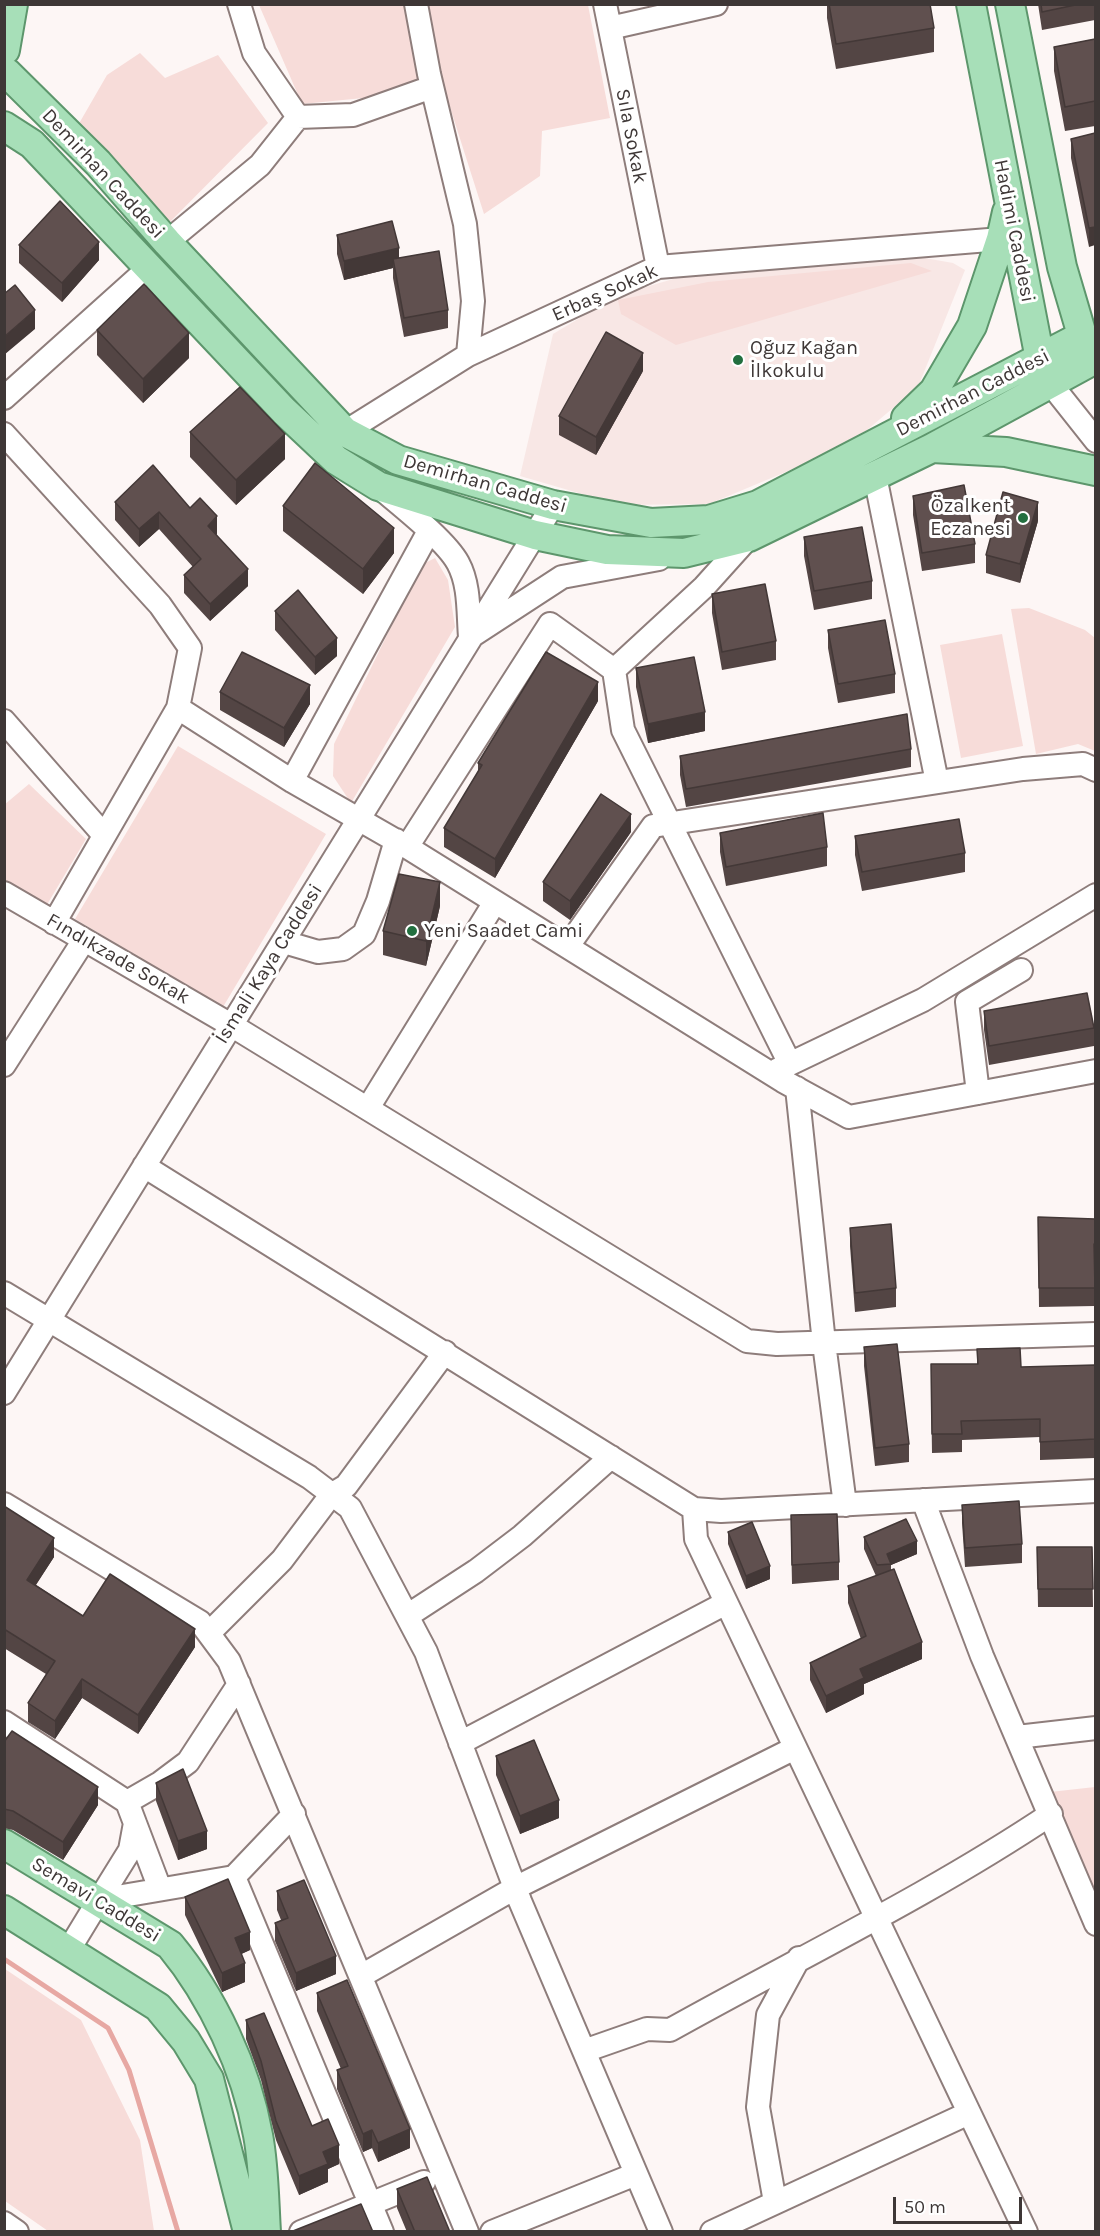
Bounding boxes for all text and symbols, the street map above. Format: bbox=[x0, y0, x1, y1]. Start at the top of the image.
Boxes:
street label: Sıla Sokak bbox=[610, 87, 652, 185]
street label: Demirhan Caddesi bbox=[37, 104, 169, 244]
street label: Hadimi Caddesi bbox=[988, 157, 1040, 305]
street label: Erbaş Sokak bbox=[548, 259, 662, 327]
place label: Oğuz Kağan İlkokulu bbox=[750, 336, 858, 383]
street label: Demirhan Caddesi bbox=[892, 344, 1054, 442]
marker: Oğuz Kağan İlkokulu bbox=[731, 353, 745, 367]
street label: Demirhan Caddesi bbox=[400, 449, 570, 519]
place label: Özalkent Eczanesi bbox=[930, 494, 1011, 541]
marker: Özalkent Eczanesi bbox=[1016, 511, 1030, 525]
street label: İsmali Kaya Caddesi bbox=[210, 880, 328, 1048]
street label: Fındıkzade Sokak bbox=[42, 908, 194, 1010]
place label: Yeni Saadet Cami bbox=[424, 919, 583, 943]
marker: Yeni Saadet Cami bbox=[405, 924, 419, 938]
street label: Semavi Caddesi bbox=[27, 1852, 165, 1948]
scale bar bbox=[896, 2185, 1025, 2223]
text: 50 m bbox=[904, 2196, 946, 2218]

